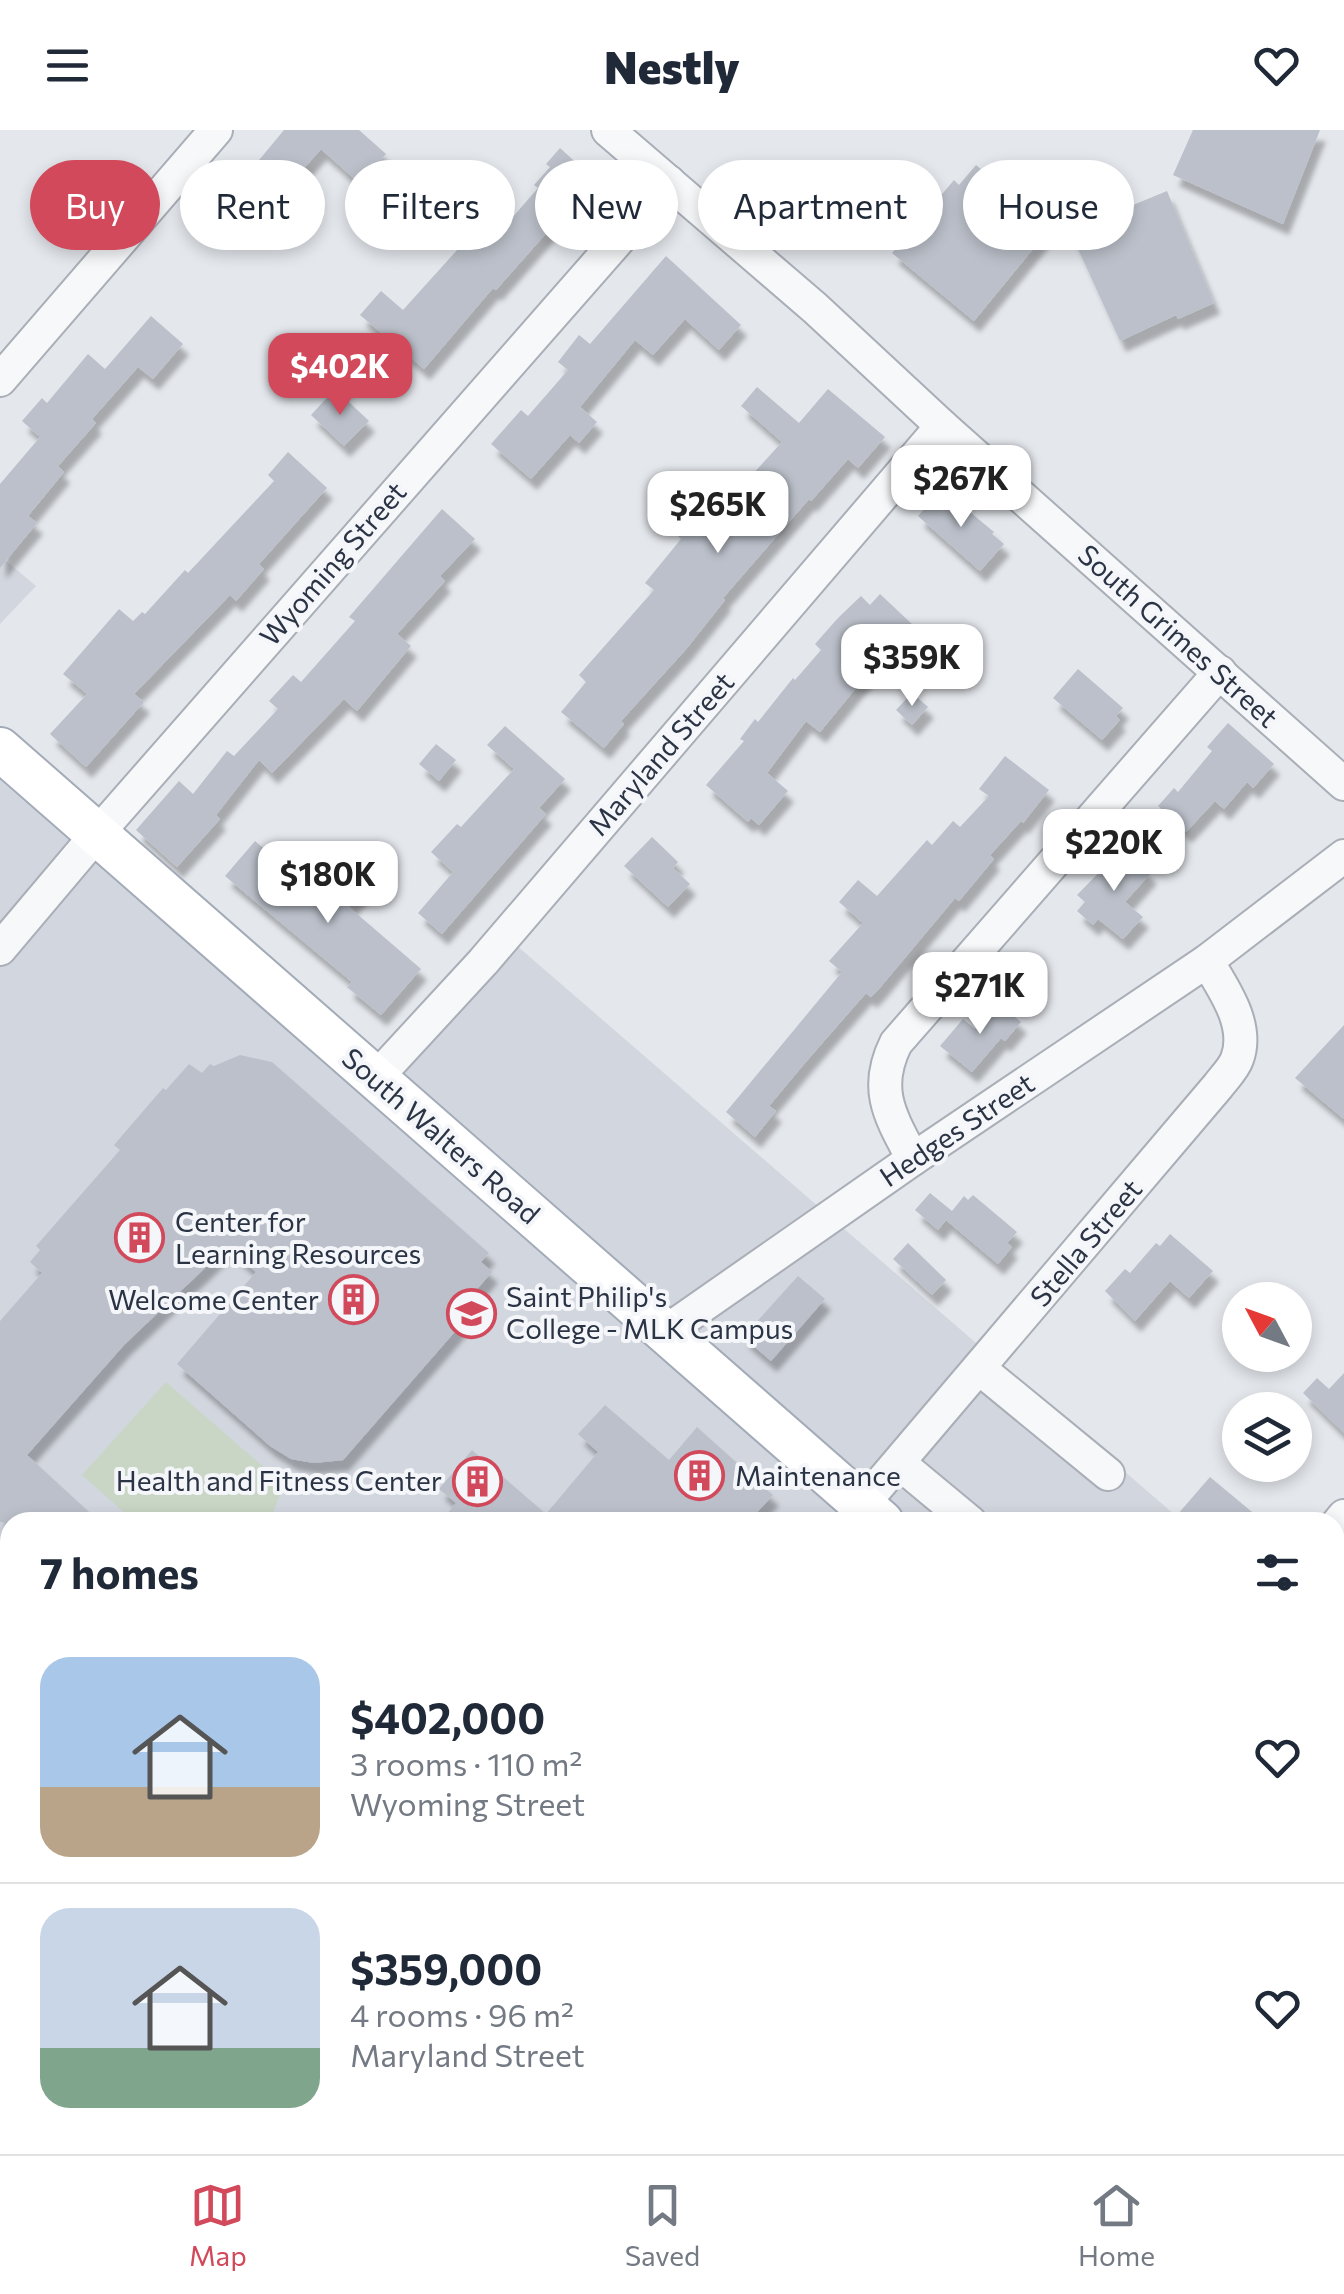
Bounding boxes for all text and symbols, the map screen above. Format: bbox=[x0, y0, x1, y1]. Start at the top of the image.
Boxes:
icon: menu bbox=[40, 38, 95, 93]
text: Nestly bbox=[604, 38, 740, 93]
icon: heart bbox=[1249, 38, 1304, 93]
chip: Buy bbox=[30, 160, 160, 250]
chip: Rent bbox=[180, 160, 325, 250]
chip: Filters bbox=[345, 160, 515, 250]
chip: New bbox=[535, 160, 678, 250]
chip: Apartment bbox=[698, 160, 943, 250]
chip: House bbox=[963, 160, 1134, 250]
pin: $402K bbox=[270, 333, 410, 418]
text: $402K bbox=[290, 345, 390, 385]
pin: $267K bbox=[891, 445, 1031, 530]
text: $267K bbox=[913, 457, 1009, 497]
pin: $265K bbox=[648, 471, 788, 556]
street label: Wyoming Street bbox=[252, 475, 413, 652]
text: $265K bbox=[669, 483, 767, 523]
street label: South Grimes Street bbox=[1072, 537, 1286, 734]
pin: $359K bbox=[842, 624, 982, 709]
text: $359K bbox=[863, 636, 961, 676]
street label: Maryland Street bbox=[580, 665, 740, 842]
pin: $220K bbox=[1044, 809, 1184, 894]
text: $220K bbox=[1065, 821, 1163, 861]
pin: $180K bbox=[258, 841, 398, 926]
text: $180K bbox=[280, 853, 376, 893]
pin: $271K bbox=[910, 952, 1050, 1037]
text: $271K bbox=[935, 964, 1025, 1004]
street label: South Walters Road bbox=[336, 1040, 547, 1230]
street label: Hedges Street bbox=[873, 1065, 1040, 1193]
street label: Stella Street bbox=[1022, 1172, 1148, 1313]
place label: Center for Learning Resources bbox=[175, 1204, 421, 1270]
building icon: Center for Learning Resources bbox=[114, 1212, 166, 1264]
building icon: Welcome Center bbox=[328, 1274, 380, 1326]
place label: Saint Philip's College - MLK Campus bbox=[506, 1279, 793, 1345]
place label: Welcome Center bbox=[108, 1282, 319, 1316]
north arrow bbox=[1222, 1282, 1312, 1372]
map controls bbox=[1222, 1282, 1312, 1482]
school or university icon: Saint Philip's College - MLK Campus bbox=[445, 1287, 497, 1339]
button: layers bbox=[1222, 1392, 1312, 1482]
building icon: Maintenance bbox=[674, 1450, 726, 1502]
building icon: Health and Fitness Center bbox=[451, 1455, 503, 1507]
place label: Maintenance bbox=[735, 1458, 901, 1492]
place label: Health and Fitness Center bbox=[116, 1463, 442, 1497]
icon: filters bbox=[1250, 1545, 1305, 1600]
text: 7 homes bbox=[40, 1546, 199, 1598]
text: $402,000 bbox=[350, 1691, 545, 1743]
icon: home bbox=[120, 1697, 240, 1817]
icon: heart bbox=[1250, 1730, 1305, 1785]
text: 3 rooms · 110 m² bbox=[350, 1743, 582, 1783]
text: Wyoming Street bbox=[350, 1783, 585, 1823]
text: $359,000 bbox=[350, 1942, 542, 1994]
icon: home bbox=[120, 1948, 240, 2068]
icon: heart bbox=[1250, 1981, 1305, 2036]
text: 4 rooms · 96 m² bbox=[350, 1994, 574, 2034]
text: Maryland Street bbox=[350, 2034, 585, 2074]
tab: Map bbox=[189, 2178, 247, 2272]
tab: Saved bbox=[625, 2178, 700, 2272]
tab: Home bbox=[1078, 2178, 1155, 2272]

